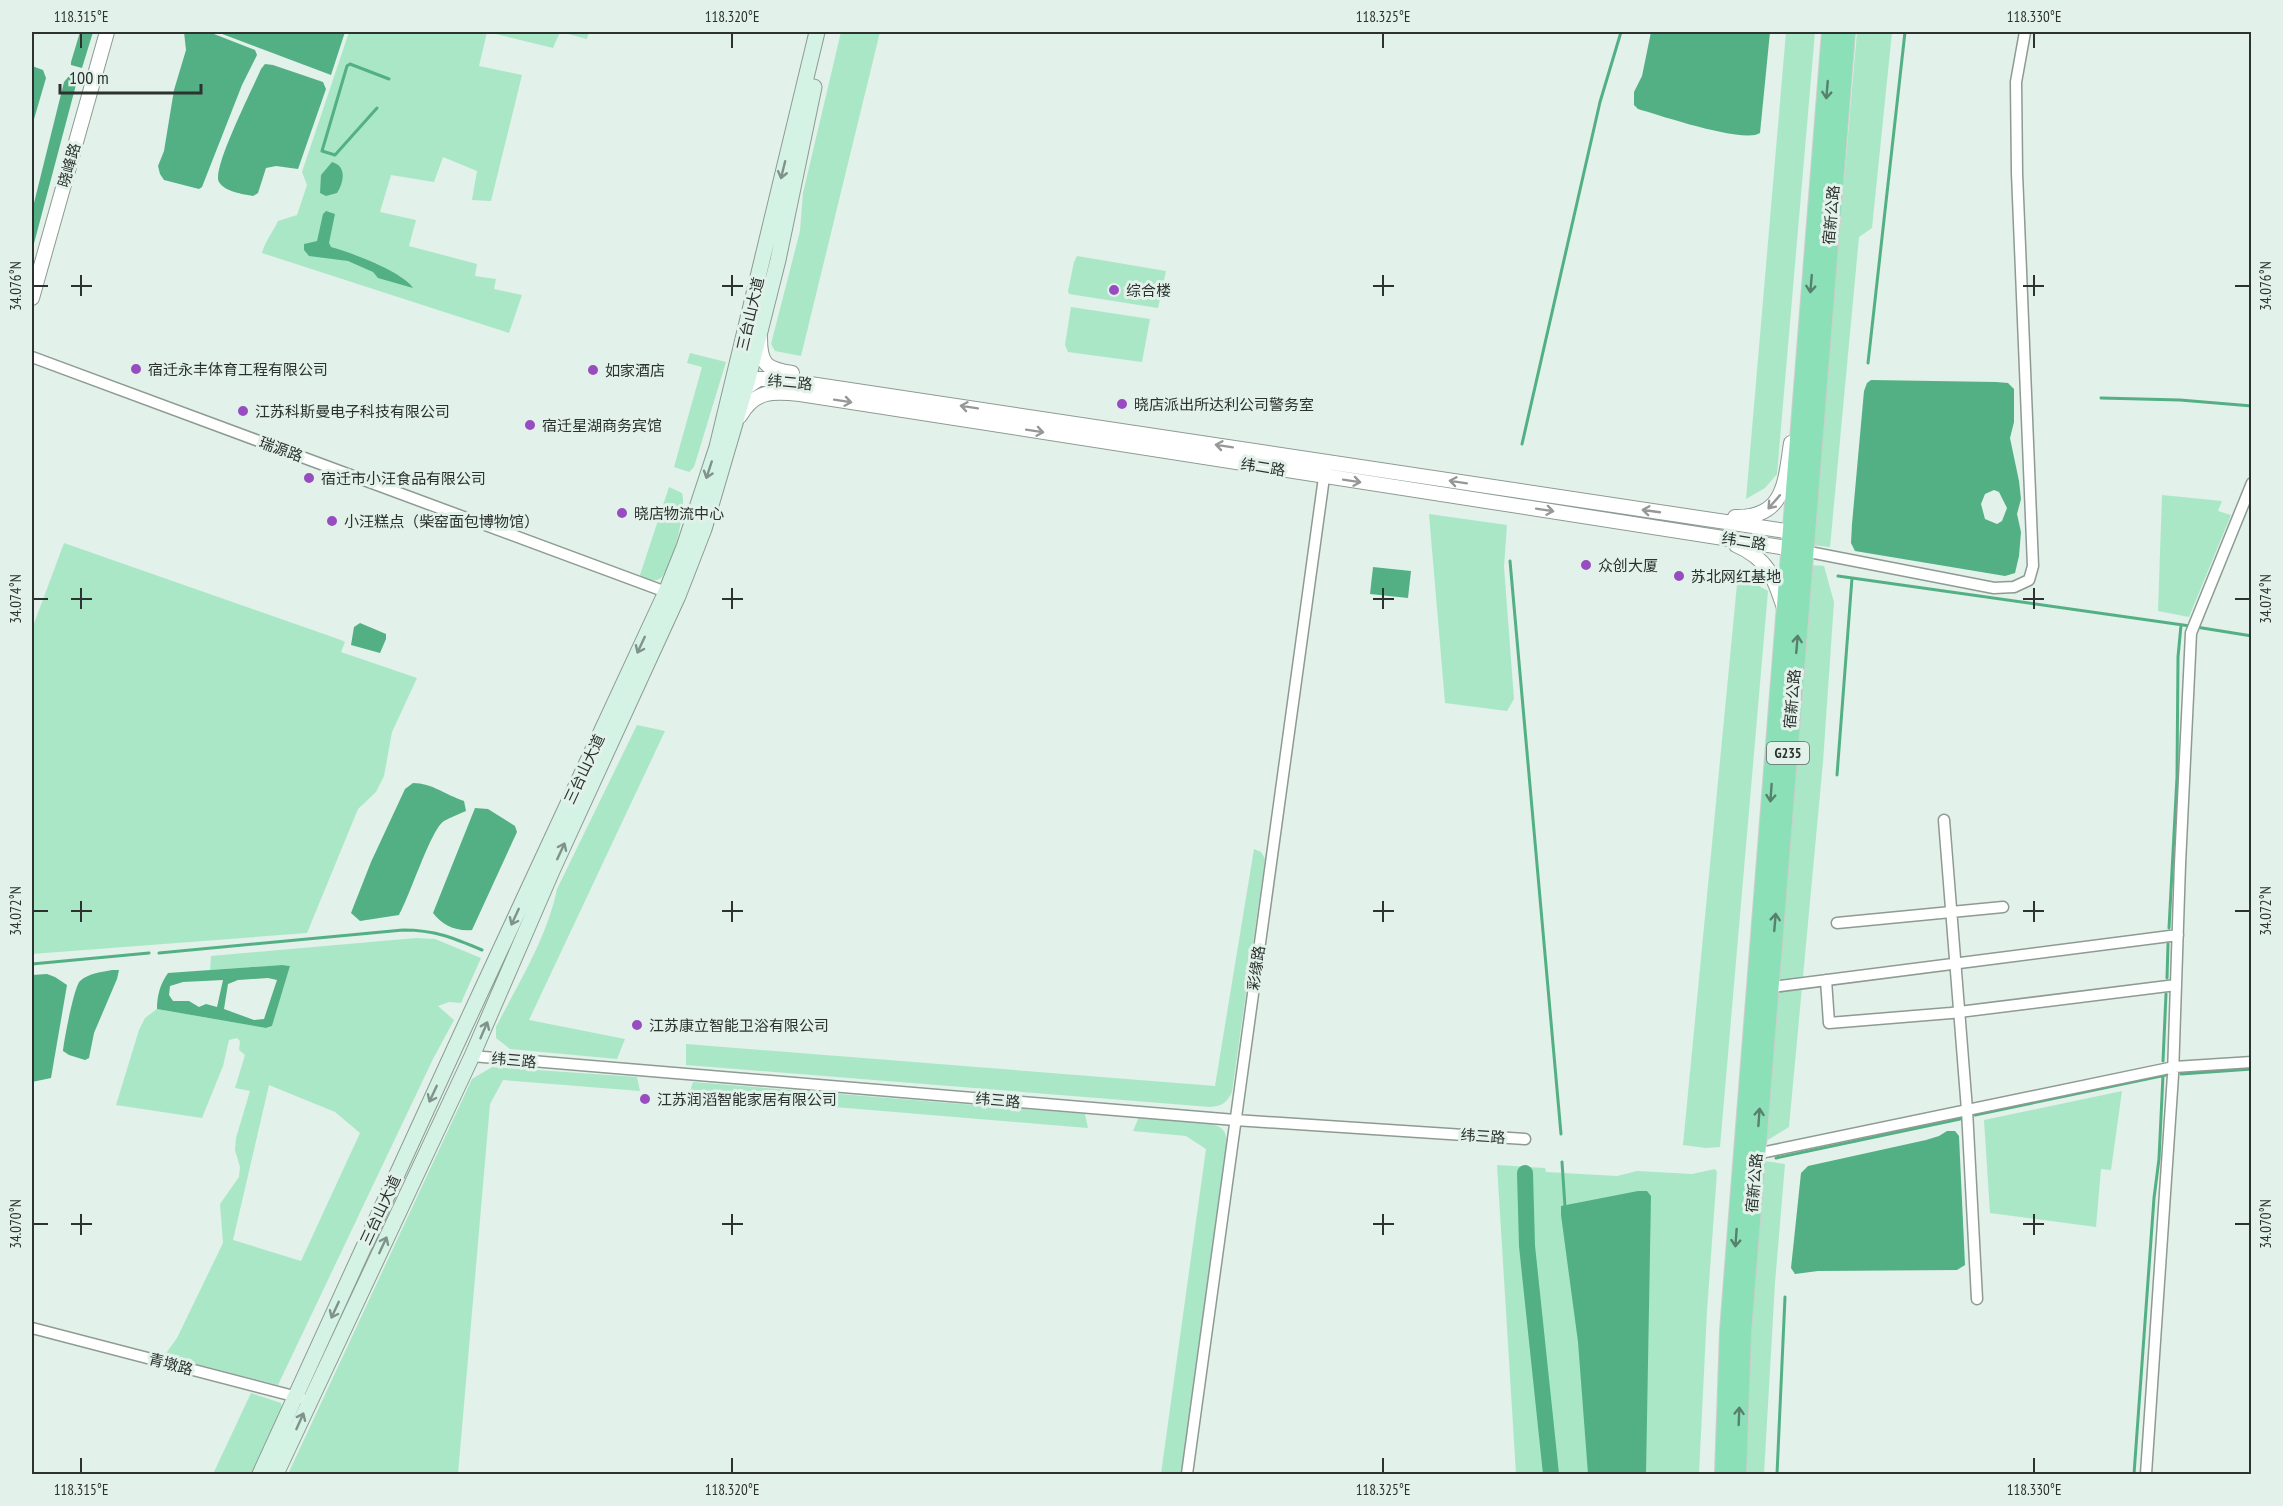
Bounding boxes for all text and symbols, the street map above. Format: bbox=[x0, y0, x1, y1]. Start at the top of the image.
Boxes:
text: 118.315°E bbox=[54, 7, 108, 26]
text: 118.320°E bbox=[705, 7, 759, 26]
text: 118.325°E bbox=[1356, 7, 1410, 26]
text: 118.330°E bbox=[2007, 7, 2061, 26]
scale bar bbox=[60, 57, 201, 95]
text: 100 m bbox=[69, 66, 109, 89]
one-way arrow bbox=[1821, 79, 1832, 99]
street label: 晓峰路 bbox=[54, 141, 84, 189]
one-way arrow bbox=[777, 160, 789, 179]
street label: 宿新公路 bbox=[1819, 184, 1843, 246]
text: 34.076°N bbox=[6, 261, 25, 311]
text: 34.076°N bbox=[2256, 261, 2275, 311]
one-way arrow bbox=[1806, 274, 1817, 294]
street label: 三台山大道 bbox=[732, 275, 768, 353]
place label: 综合楼 bbox=[1126, 281, 1171, 300]
marker: 综合楼 bbox=[1107, 283, 1121, 297]
place label: 宿迁永丰体育工程有限公司 bbox=[148, 360, 328, 379]
place label: 如家酒店 bbox=[605, 361, 665, 380]
marker: 宿迁永丰体育工程有限公司 bbox=[129, 362, 143, 376]
marker: 如家酒店 bbox=[586, 363, 600, 377]
street label: 纬二路 bbox=[767, 371, 813, 393]
place label: 晓店派出所达利公司警务室 bbox=[1134, 395, 1314, 414]
one-way arrow bbox=[832, 396, 852, 407]
marker: 晓店派出所达利公司警务室 bbox=[1115, 397, 1129, 411]
place label: 江苏科斯曼电子科技有限公司 bbox=[255, 402, 450, 421]
one-way arrow bbox=[959, 402, 979, 413]
marker: 江苏科斯曼电子科技有限公司 bbox=[236, 404, 250, 418]
place label: 宿迁星湖商务宾馆 bbox=[542, 416, 662, 435]
marker: 宿迁星湖商务宾馆 bbox=[523, 418, 537, 432]
one-way arrow bbox=[1025, 426, 1045, 437]
street label: 瑞源路 bbox=[257, 432, 305, 466]
one-way arrow bbox=[1214, 440, 1234, 451]
street label: 纬二路 bbox=[1239, 454, 1287, 480]
one-way arrow bbox=[703, 460, 714, 479]
place label: 宿迁市小汪食品有限公司 bbox=[321, 469, 486, 488]
marker: 宿迁市小汪食品有限公司 bbox=[302, 471, 316, 485]
one-way arrow bbox=[1342, 475, 1362, 486]
one-way arrow bbox=[1449, 476, 1468, 487]
one-way arrow bbox=[1768, 494, 1781, 510]
place label: 晓店物流中心 bbox=[634, 504, 724, 523]
one-way arrow bbox=[1535, 505, 1555, 516]
one-way arrow bbox=[1642, 505, 1661, 516]
marker: 晓店物流中心 bbox=[615, 506, 629, 520]
place label: 小汪糕点（柴窑面包博物馆） bbox=[344, 512, 539, 531]
marker: 小汪糕点（柴窑面包博物馆） bbox=[325, 514, 339, 528]
street label: 纬二路 bbox=[1720, 528, 1768, 554]
place label: 众创大厦 bbox=[1598, 556, 1658, 575]
marker: 众创大厦 bbox=[1579, 558, 1593, 572]
place label: 苏北网红基地 bbox=[1691, 567, 1781, 586]
marker: 苏北网红基地 bbox=[1672, 569, 1686, 583]
text: 34.074°N bbox=[6, 574, 25, 624]
text: 34.074°N bbox=[2256, 574, 2275, 624]
one-way arrow bbox=[635, 635, 647, 653]
one-way arrow bbox=[1791, 635, 1802, 655]
street label: 宿新公路 bbox=[1780, 668, 1804, 730]
street label: 三台山大道 bbox=[560, 731, 608, 807]
road number: G235 bbox=[1767, 742, 1809, 764]
one-way arrow bbox=[1765, 782, 1776, 802]
one-way arrow bbox=[556, 842, 567, 861]
text: 34.072°N bbox=[6, 886, 25, 936]
text: 34.072°N bbox=[2256, 886, 2275, 936]
one-way arrow bbox=[508, 907, 520, 925]
one-way arrow bbox=[1769, 913, 1780, 933]
street label: 彩缘路 bbox=[1243, 944, 1269, 992]
place label: 江苏康立智能卫浴有限公司 bbox=[649, 1016, 829, 1035]
marker: 江苏康立智能卫浴有限公司 bbox=[630, 1018, 644, 1032]
one-way arrow bbox=[479, 1021, 490, 1039]
street label: 纬三路 bbox=[491, 1049, 537, 1071]
one-way arrow bbox=[427, 1085, 439, 1103]
street label: 纬三路 bbox=[975, 1089, 1021, 1111]
place label: 江苏润滔智能家居有限公司 bbox=[657, 1090, 837, 1109]
marker: 江苏润滔智能家居有限公司 bbox=[638, 1092, 652, 1106]
one-way arrow bbox=[1754, 1107, 1765, 1127]
street label: 纬三路 bbox=[1460, 1125, 1506, 1147]
street label: 宿新公路 bbox=[1742, 1152, 1766, 1214]
street label: 三台山大道 bbox=[356, 1172, 404, 1248]
text: 34.070°N bbox=[6, 1199, 25, 1249]
text: 34.070°N bbox=[2256, 1199, 2275, 1249]
one-way arrow bbox=[1730, 1228, 1741, 1248]
one-way arrow bbox=[378, 1236, 390, 1254]
one-way arrow bbox=[329, 1300, 340, 1318]
street label: 青墩路 bbox=[147, 1349, 195, 1379]
one-way arrow bbox=[1734, 1407, 1745, 1427]
one-way arrow bbox=[295, 1413, 307, 1431]
text: 118.315°E bbox=[54, 1480, 108, 1499]
text: 118.320°E bbox=[705, 1480, 759, 1499]
text: 118.325°E bbox=[1356, 1480, 1410, 1499]
text: 118.330°E bbox=[2007, 1480, 2061, 1499]

